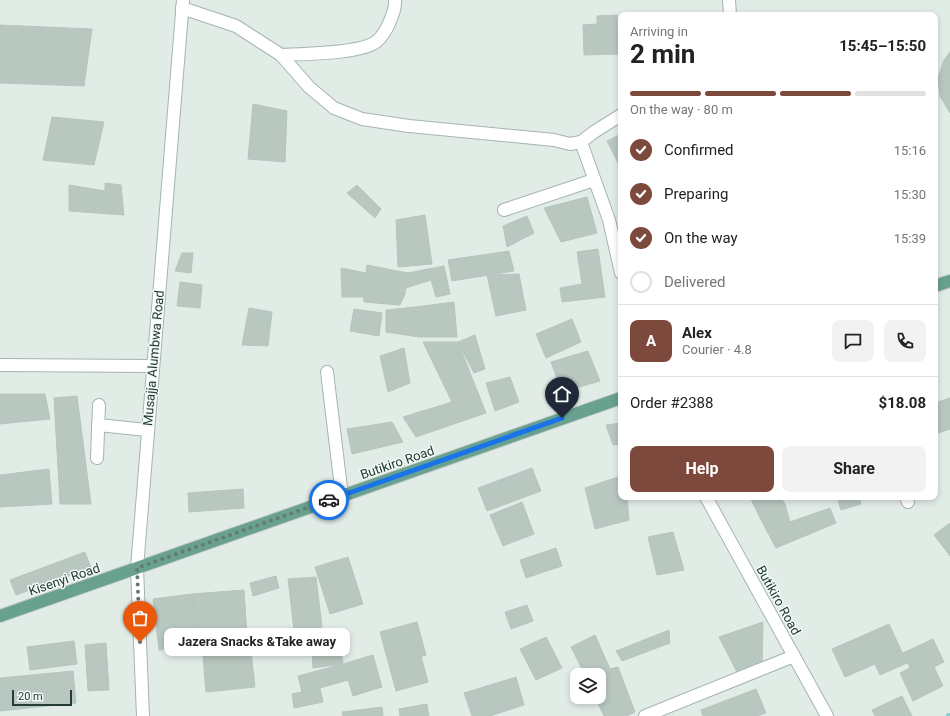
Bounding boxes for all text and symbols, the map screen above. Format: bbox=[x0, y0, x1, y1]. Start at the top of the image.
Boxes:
text: Arriving in bbox=[630, 24, 688, 39]
text: 15:45–15:50 bbox=[839, 37, 926, 55]
text: 2 min bbox=[630, 39, 695, 69]
text: On the way · 80 m bbox=[630, 102, 733, 117]
icon: check bbox=[630, 139, 652, 161]
text: Confirmed bbox=[664, 141, 734, 159]
text: 15:16 bbox=[894, 143, 926, 158]
icon: check bbox=[630, 183, 652, 205]
text: Preparing bbox=[664, 185, 728, 203]
text: 15:30 bbox=[894, 187, 926, 202]
icon: check bbox=[630, 227, 652, 249]
text: On the way bbox=[664, 229, 738, 247]
text: 15:39 bbox=[894, 231, 926, 246]
text: Delivered bbox=[664, 273, 726, 291]
street label: Musajja Alumbwa Road bbox=[140, 290, 167, 427]
button: chat bbox=[832, 320, 874, 362]
button: phone bbox=[884, 320, 926, 362]
text: Alex bbox=[682, 324, 712, 342]
text: A bbox=[646, 332, 656, 350]
text: Courier · 4.8 bbox=[682, 342, 752, 357]
pin bbox=[545, 377, 579, 418]
icon: home bbox=[551, 383, 573, 405]
text: Order #2388 bbox=[630, 394, 713, 412]
text: $18.08 bbox=[879, 394, 926, 412]
street label: Butikiro Road bbox=[358, 443, 436, 482]
button: Help bbox=[630, 446, 774, 492]
button: Share bbox=[782, 446, 926, 492]
courier bbox=[309, 480, 349, 520]
icon: car bbox=[318, 489, 340, 511]
street label: Kisenyi Road bbox=[27, 560, 102, 599]
street label: Butikiro Road bbox=[753, 563, 804, 638]
pin bbox=[123, 601, 157, 642]
icon: bag bbox=[129, 607, 151, 629]
callout: Jazera Snacks &Take away bbox=[164, 628, 350, 656]
text: Jazera Snacks &Take away bbox=[178, 634, 336, 649]
map controls bbox=[570, 668, 606, 704]
button: layers bbox=[570, 668, 606, 704]
scale bar bbox=[12, 688, 72, 707]
text: 20 m bbox=[18, 690, 43, 703]

